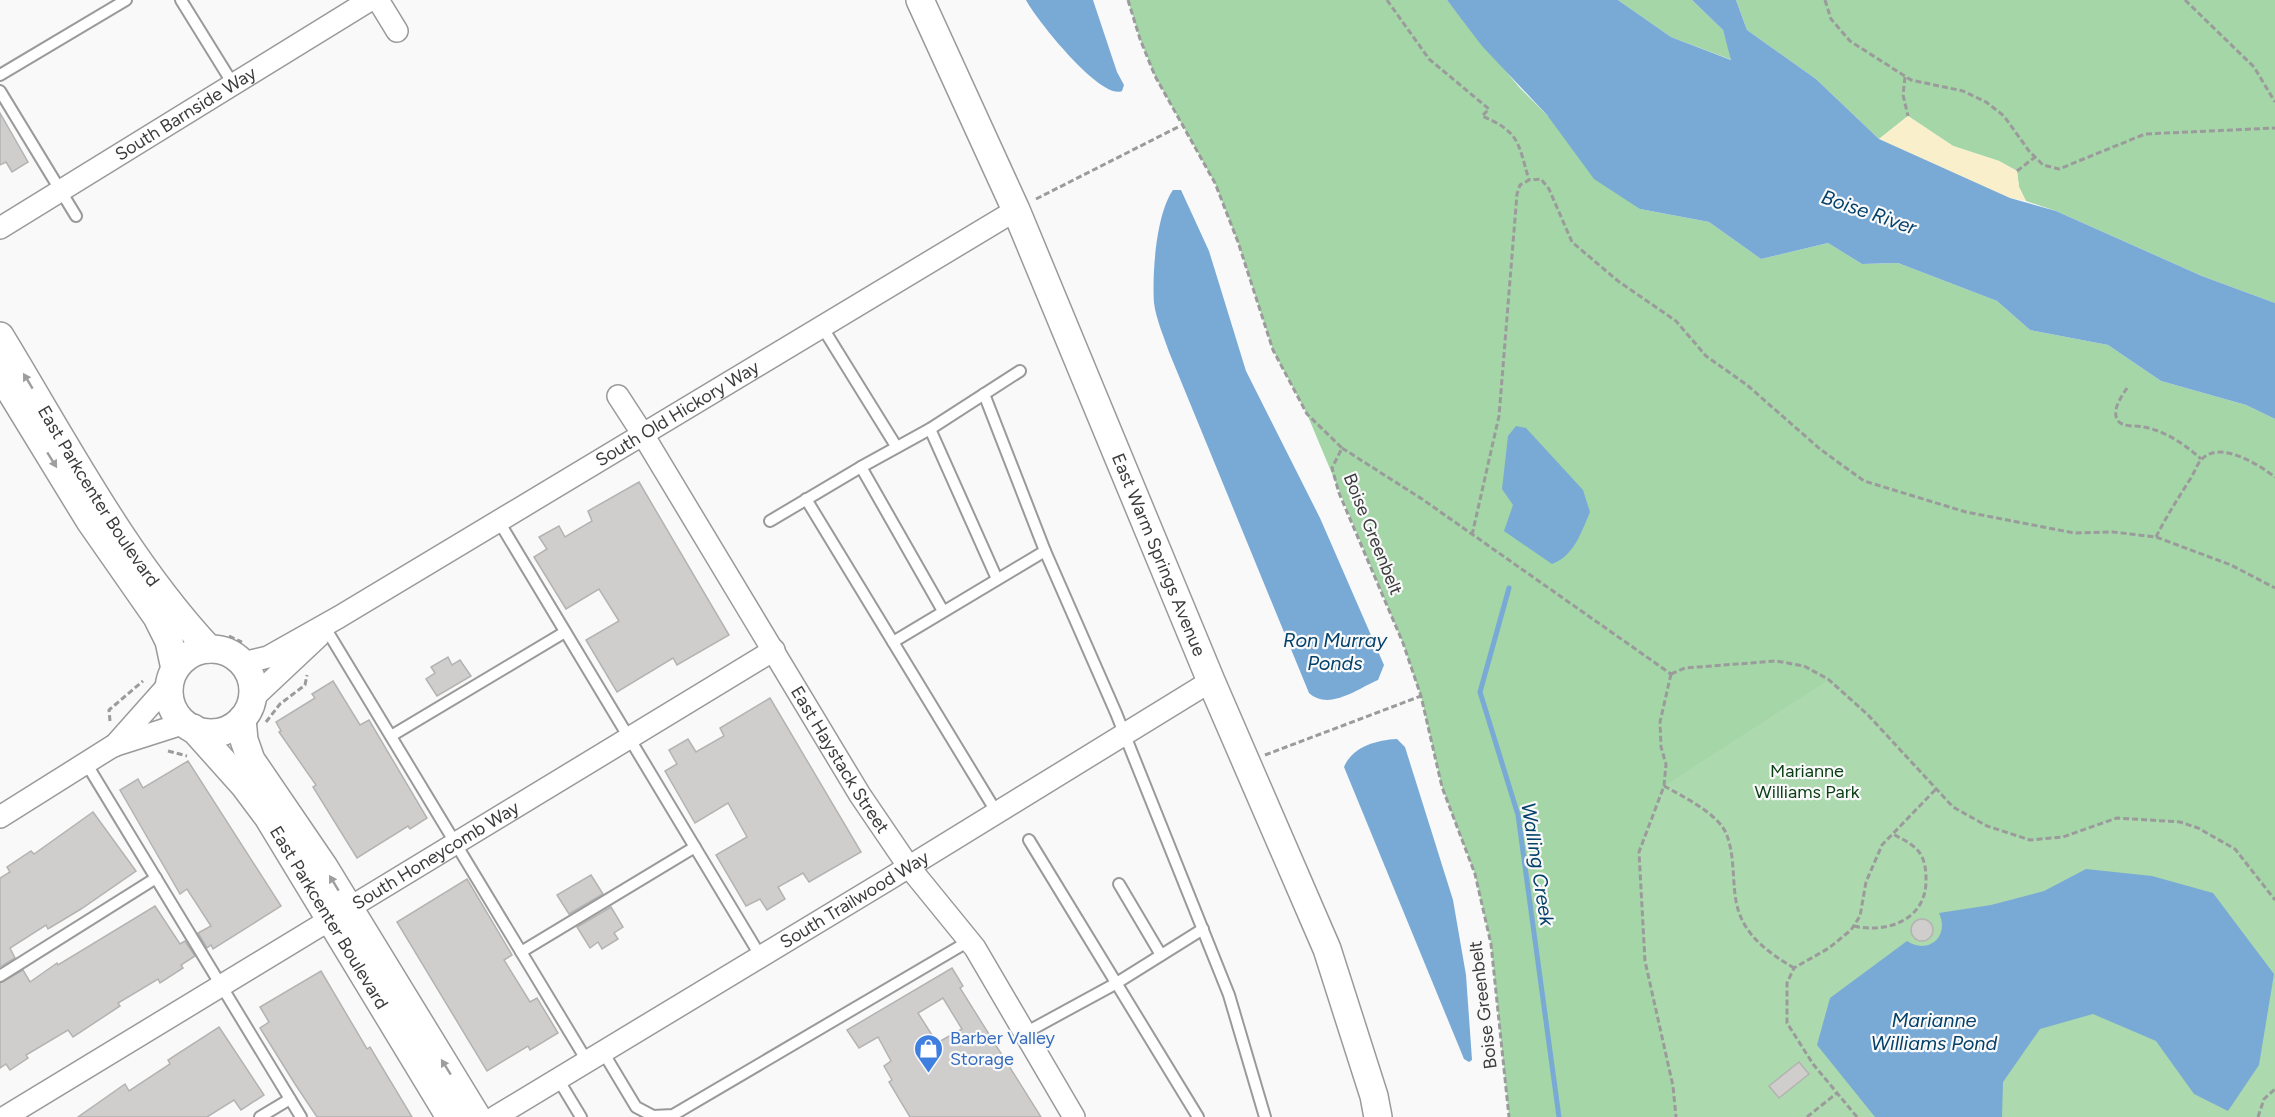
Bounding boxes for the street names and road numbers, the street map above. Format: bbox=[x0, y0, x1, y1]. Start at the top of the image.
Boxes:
street label: South Barnside Way bbox=[111, 62, 261, 165]
street label: South Old Hickory Way bbox=[591, 356, 764, 471]
street label: East Parkcenter Boulevard bbox=[33, 402, 164, 591]
street label: East Warm Springs Avenue bbox=[1107, 450, 1211, 660]
street label: Boise Greenbelt bbox=[1339, 470, 1407, 598]
street label: East Haystack Street bbox=[786, 682, 894, 838]
street label: South Honeycomb Way bbox=[348, 796, 524, 914]
street label: East Parkcenter Boulevard bbox=[265, 822, 393, 1013]
street label: South Trailwood Way bbox=[776, 846, 933, 953]
street label: Boise Greenbelt bbox=[1464, 940, 1502, 1070]

